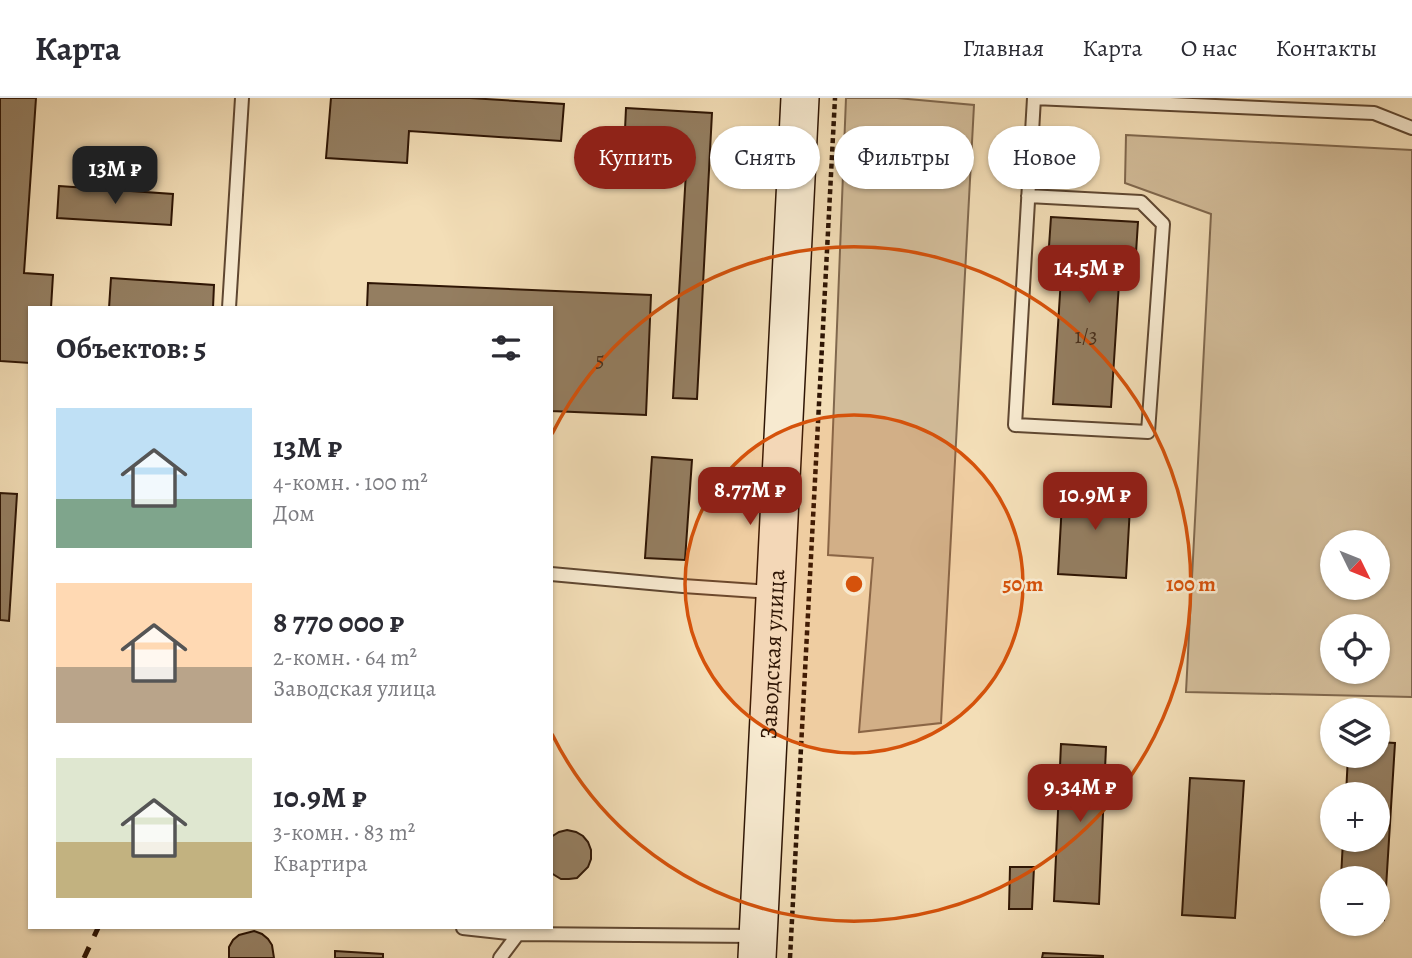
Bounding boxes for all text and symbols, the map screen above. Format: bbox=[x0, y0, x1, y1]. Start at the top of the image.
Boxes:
text: Карта bbox=[35, 26, 121, 71]
text: Главная bbox=[963, 32, 1044, 64]
text: Карта bbox=[1082, 32, 1143, 64]
text: О нас bbox=[1181, 32, 1237, 64]
text: Контакты bbox=[1275, 32, 1377, 64]
chip: Купить bbox=[574, 126, 696, 189]
chip: Снять bbox=[710, 126, 820, 189]
chip: Фильтры bbox=[834, 126, 974, 189]
chip: Новое bbox=[988, 126, 1100, 189]
pin: 13M ₽ bbox=[66, 146, 164, 206]
text: 13M ₽ bbox=[88, 153, 142, 184]
pin: 14.5M ₽ bbox=[1024, 246, 1154, 305]
text: 14.5M ₽ bbox=[1054, 252, 1124, 283]
house number: 1/3 bbox=[1075, 322, 1097, 350]
text: Объектов: 5 bbox=[56, 328, 206, 368]
icon: filters bbox=[487, 329, 525, 367]
house number: 5 bbox=[595, 346, 605, 374]
text: 13M ₽ bbox=[273, 427, 342, 467]
icon: home bbox=[112, 436, 196, 520]
text: 4-комн. · 100 m² bbox=[273, 467, 428, 498]
pin: 8.77M ₽ bbox=[685, 468, 815, 527]
pin: 10.9M ₽ bbox=[1030, 472, 1160, 532]
text: 8.77M ₽ bbox=[714, 474, 786, 505]
text: 10.9M ₽ bbox=[1059, 479, 1131, 510]
text: Дом bbox=[273, 498, 315, 529]
north arrow bbox=[1320, 530, 1390, 600]
map controls bbox=[1320, 530, 1390, 936]
street label: Заводская улица bbox=[752, 569, 792, 740]
text: 50 m bbox=[1003, 570, 1044, 598]
text: 100 m bbox=[1166, 570, 1216, 598]
centre of rings bbox=[842, 572, 866, 596]
text: 8 770 000 ₽ bbox=[273, 602, 404, 642]
icon: home bbox=[112, 611, 196, 695]
button: locate bbox=[1320, 614, 1390, 684]
text: 2-комн. · 64 m² bbox=[273, 642, 417, 673]
text: Заводская улица bbox=[273, 673, 436, 704]
button: layers bbox=[1320, 698, 1390, 768]
pin: 9.34M ₽ bbox=[1015, 764, 1145, 824]
text: 9.34M ₽ bbox=[1044, 771, 1116, 802]
text: 10.9M ₽ bbox=[273, 777, 367, 817]
button: + bbox=[1320, 782, 1390, 852]
icon: home bbox=[112, 786, 196, 870]
text: 3-комн. · 83 m² bbox=[273, 817, 415, 848]
text: Квартира bbox=[273, 848, 368, 879]
button: − bbox=[1320, 866, 1390, 936]

